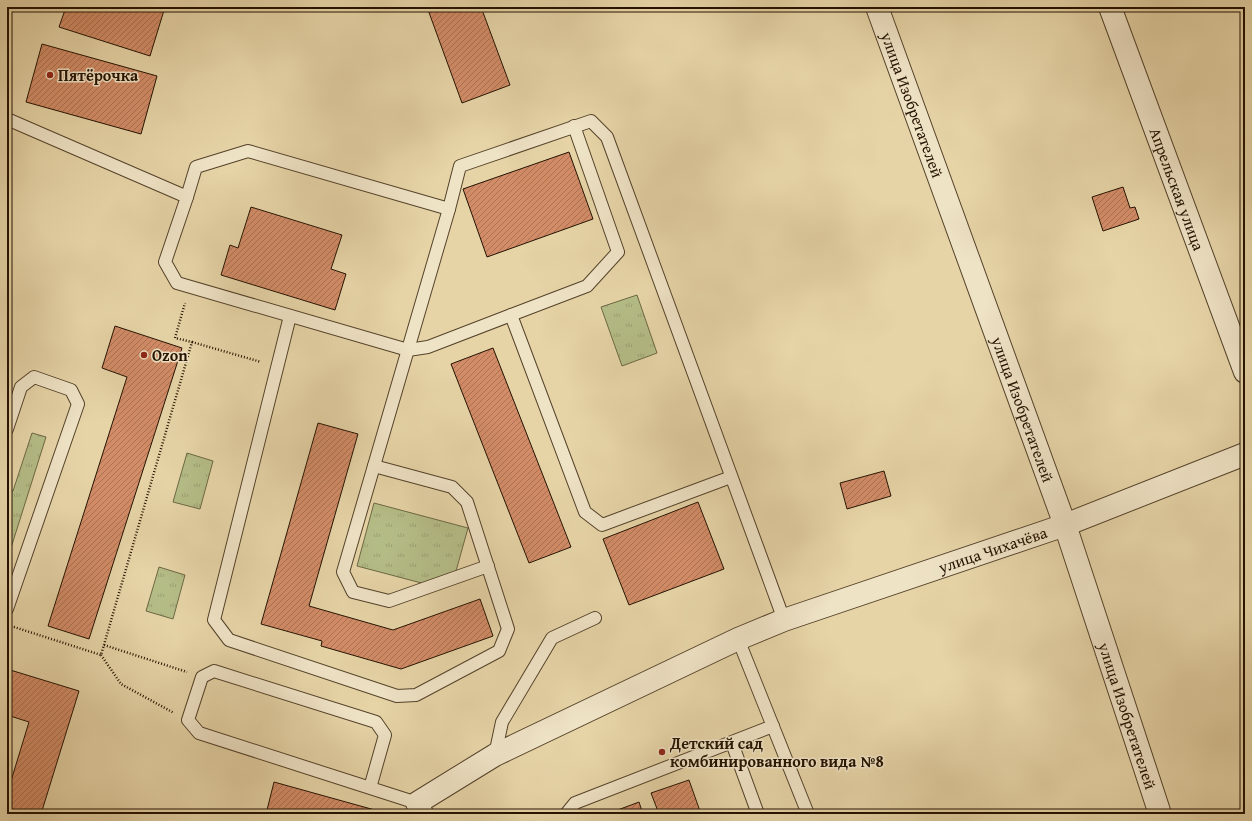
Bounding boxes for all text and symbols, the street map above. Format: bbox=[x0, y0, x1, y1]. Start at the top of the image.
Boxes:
street label: улица Изобретателей bbox=[875, 28, 950, 181]
place label: Пятёрочка bbox=[58, 63, 139, 87]
marker: Пятёрочка bbox=[45, 70, 55, 80]
street label: Апрельская улица bbox=[1144, 124, 1211, 254]
street label: улица Изобретателей bbox=[985, 332, 1061, 486]
place label: Ozon bbox=[152, 343, 188, 367]
marker: Ozon bbox=[139, 350, 149, 360]
street label: улица Чихачёва bbox=[934, 520, 1051, 579]
street label: улица Изобретателей bbox=[1092, 638, 1163, 793]
place label: Детский сад комбинированного вида №8 bbox=[669, 731, 884, 773]
marker: Детский сад комбинированного вида №8 bbox=[657, 747, 667, 757]

